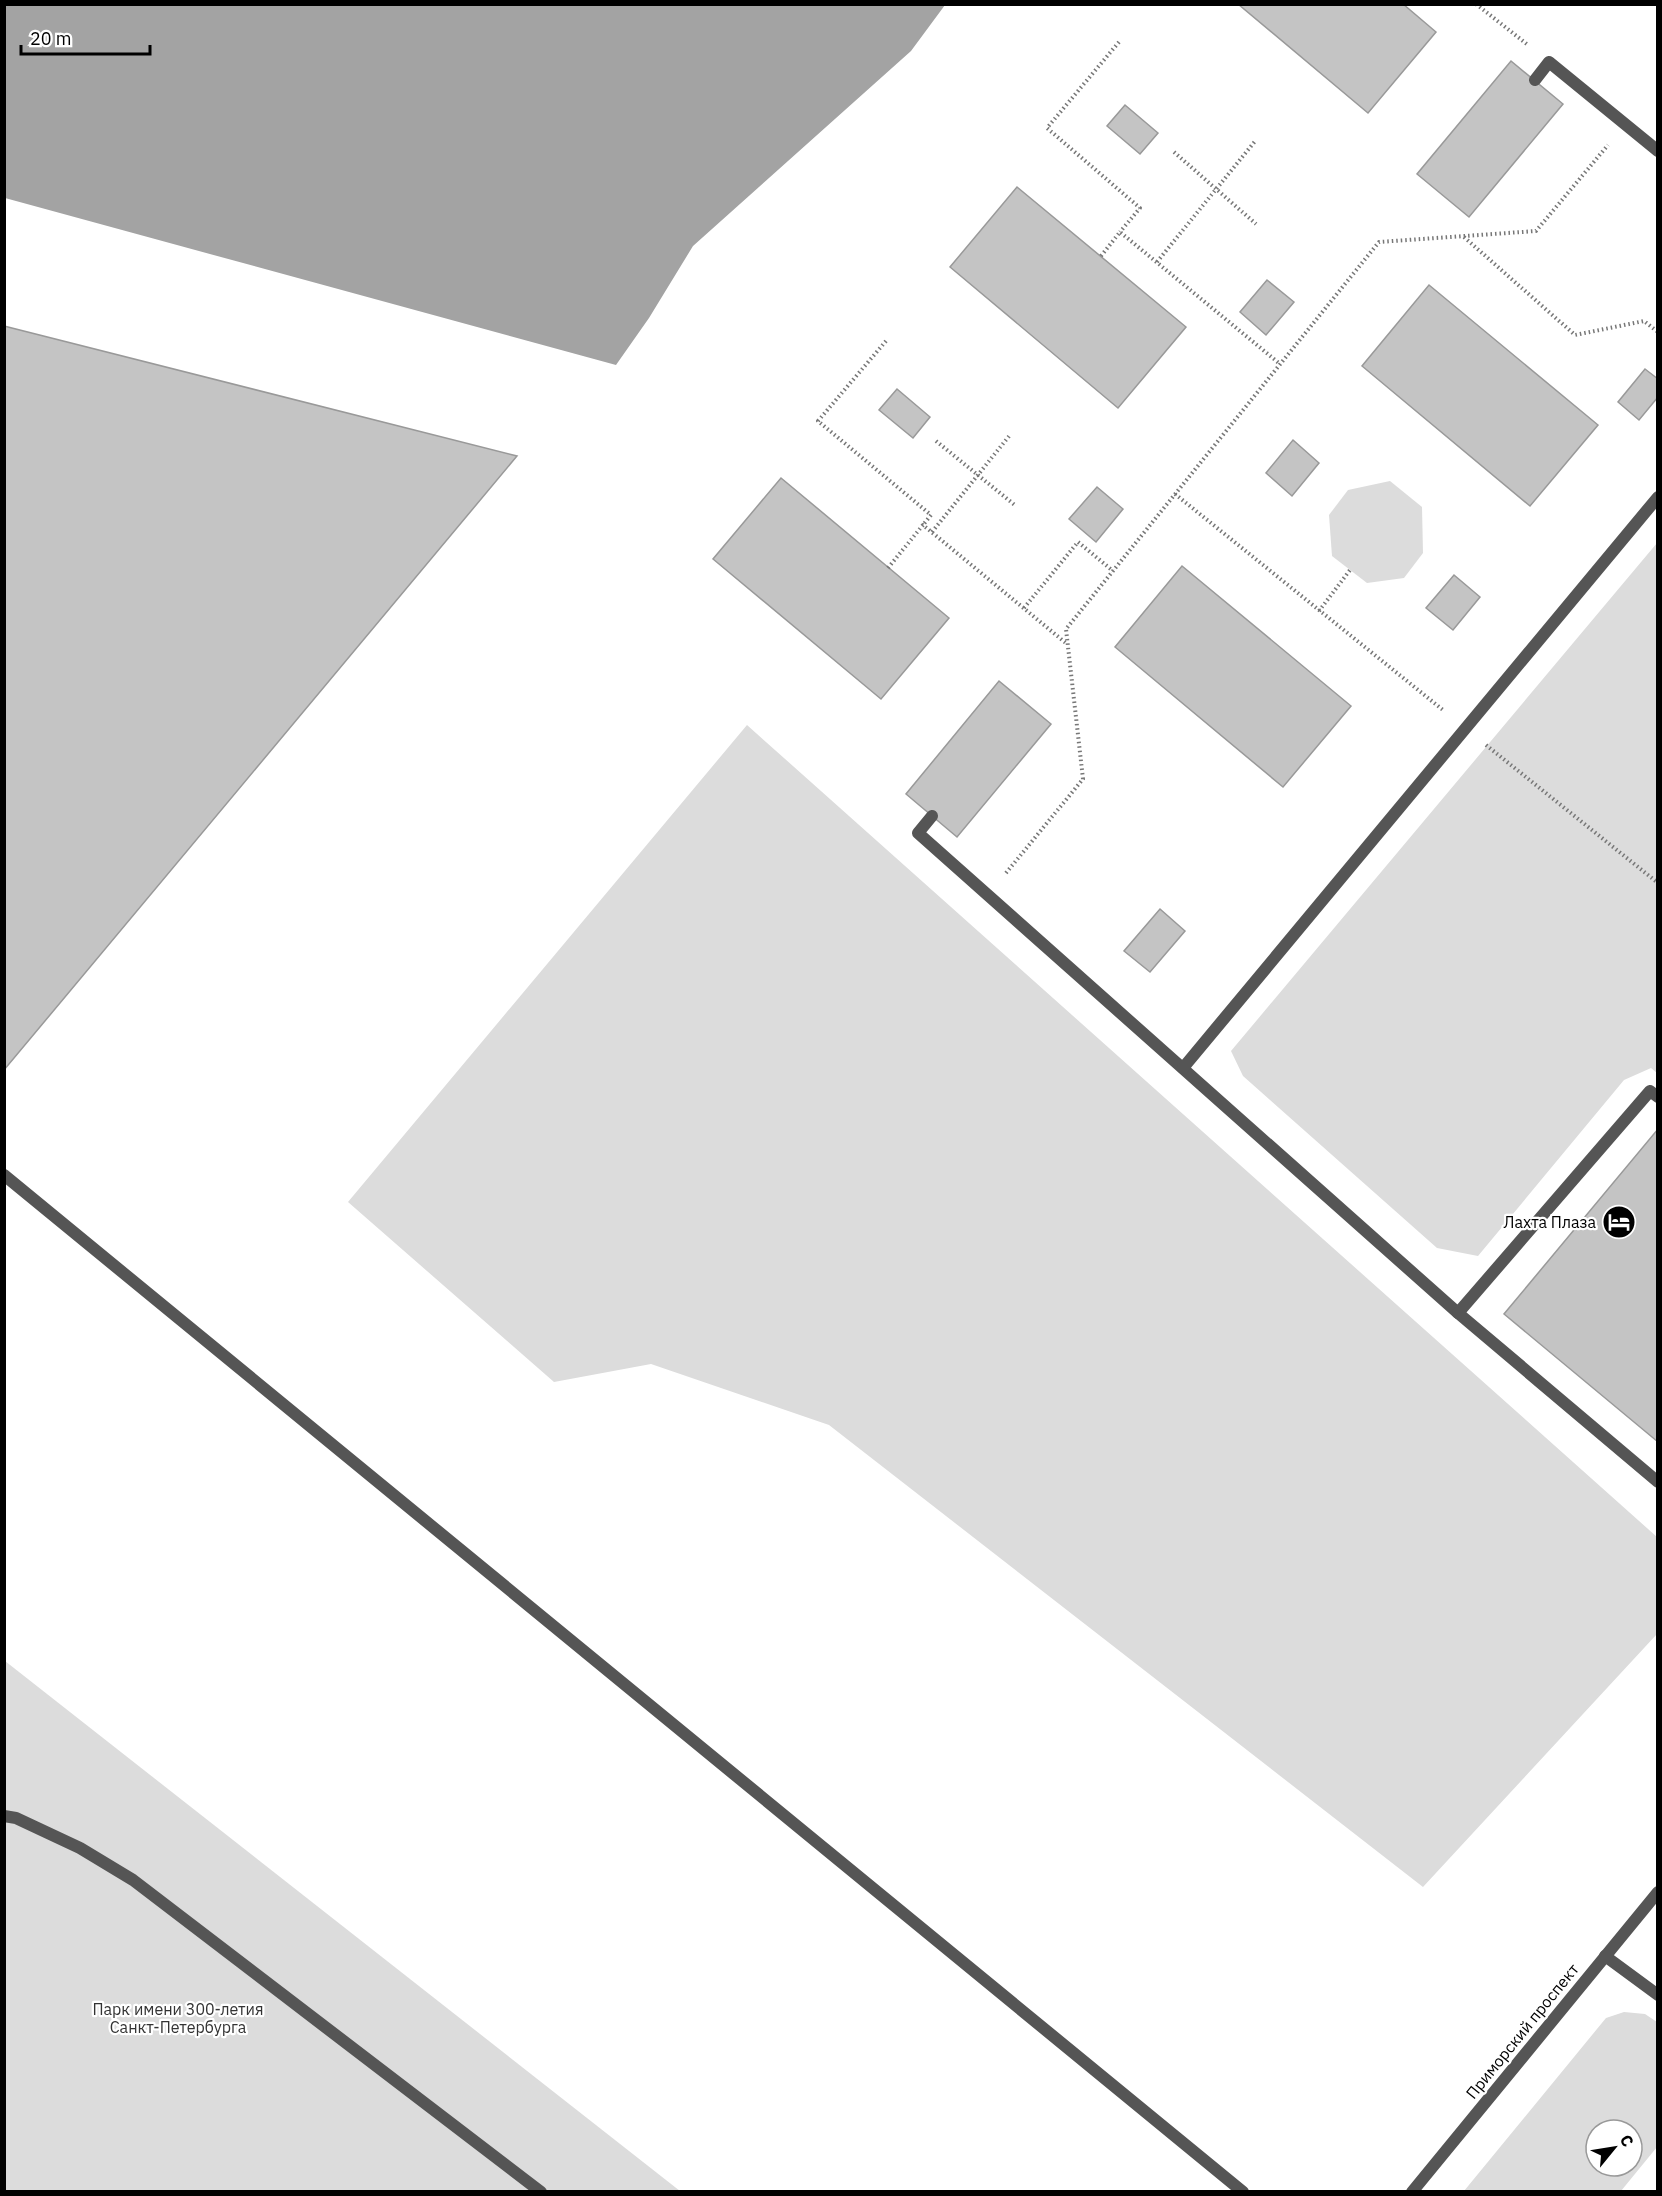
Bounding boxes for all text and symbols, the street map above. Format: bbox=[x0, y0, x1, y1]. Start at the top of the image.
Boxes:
scale bar bbox=[21, 18, 150, 56]
text: 20 m bbox=[30, 27, 72, 50]
hotel icon: Лахта Плаза bbox=[1601, 1204, 1637, 1240]
place label: Лахта Плаза bbox=[1504, 1212, 1596, 1232]
street label: Приморский проспект bbox=[1461, 1959, 1583, 2103]
park label: Парк имени 300-летия Санкт-Петербурга bbox=[92, 1999, 264, 2037]
north arrow bbox=[1584, 2118, 1644, 2178]
text: С bbox=[1616, 2131, 1638, 2150]

